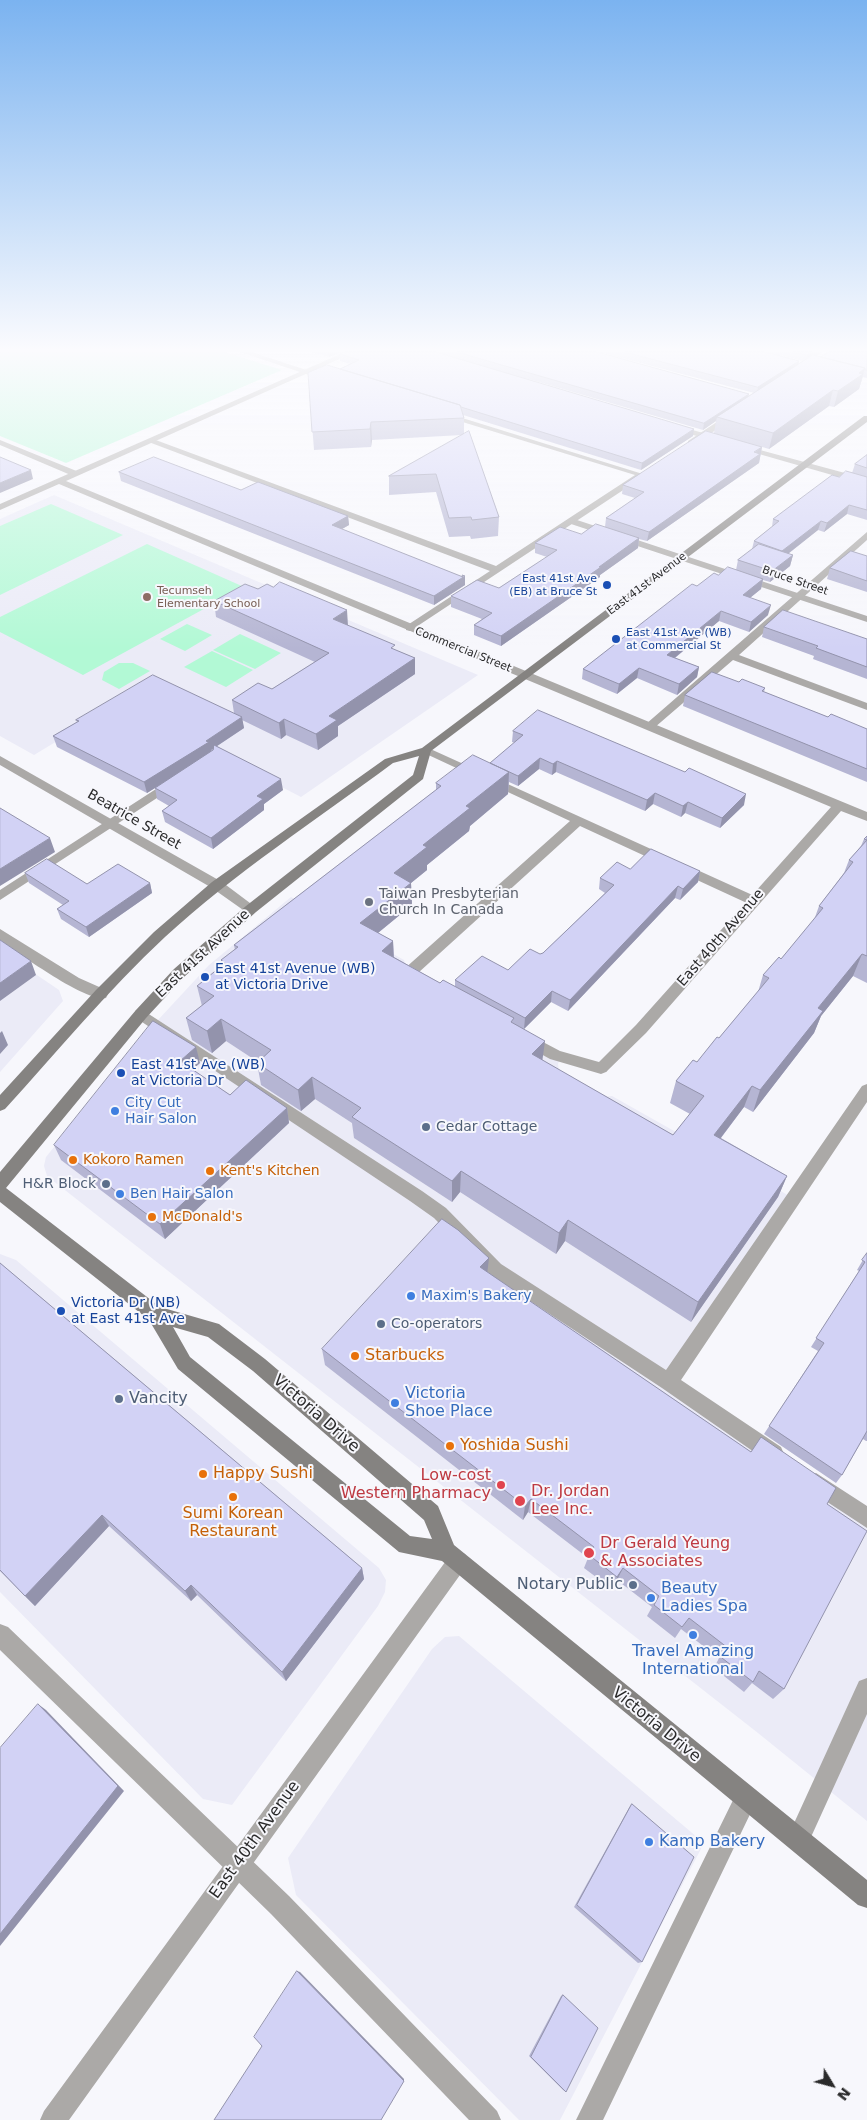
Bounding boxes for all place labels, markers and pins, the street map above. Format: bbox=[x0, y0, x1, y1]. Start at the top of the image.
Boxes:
place label: East 41st Ave (EB) at Bruce St bbox=[509, 572, 597, 598]
marker: East 41st Ave (EB) at Bruce St bbox=[601, 579, 613, 591]
place label: Tecumseh Elementary School bbox=[157, 584, 260, 610]
marker: Tecumseh Elementary School bbox=[141, 591, 153, 603]
place label: East 41st Ave (WB) at Commercial St bbox=[626, 626, 731, 652]
marker: East 41st Ave (WB) at Commercial St bbox=[610, 633, 622, 645]
place label: Taiwan Presbyterian Church In Canada bbox=[379, 886, 519, 919]
marker: Taiwan Presbyterian Church In Canada bbox=[363, 896, 375, 908]
place label: East 41st Avenue (WB) at Victoria Drive bbox=[215, 961, 376, 994]
marker: East 41st Avenue (WB) at Victoria Drive bbox=[199, 971, 211, 983]
place label: East 41st Ave (WB) at Victoria Dr bbox=[131, 1057, 265, 1090]
marker: East 41st Ave (WB) at Victoria Dr bbox=[115, 1067, 127, 1079]
place label: City Cut Hair Salon bbox=[125, 1095, 197, 1128]
marker: City Cut Hair Salon bbox=[109, 1105, 121, 1117]
place label: Cedar Cottage bbox=[436, 1119, 537, 1135]
marker: Cedar Cottage bbox=[420, 1121, 432, 1133]
place label: Kokoro Ramen bbox=[83, 1152, 184, 1168]
marker: Kokoro Ramen bbox=[67, 1154, 79, 1166]
place label: Kent's Kitchen bbox=[220, 1163, 320, 1179]
marker: Kent's Kitchen bbox=[204, 1165, 216, 1177]
place label: H&R Block bbox=[23, 1176, 96, 1192]
marker: H&R Block bbox=[100, 1178, 112, 1190]
place label: Ben Hair Salon bbox=[130, 1186, 234, 1202]
marker: Ben Hair Salon bbox=[114, 1188, 126, 1200]
place label: McDonald's bbox=[162, 1209, 242, 1225]
marker: McDonald's bbox=[146, 1211, 158, 1223]
place label: Maxim's Bakery bbox=[421, 1288, 532, 1304]
marker: Maxim's Bakery bbox=[405, 1290, 417, 1302]
place label: Victoria Dr (NB) at East 41st Ave bbox=[71, 1295, 185, 1328]
marker: Victoria Dr (NB) at East 41st Ave bbox=[55, 1305, 67, 1317]
place label: Co-operators bbox=[391, 1316, 482, 1332]
marker: Co-operators bbox=[375, 1318, 387, 1330]
place label: Starbucks bbox=[365, 1346, 445, 1366]
marker: Starbucks bbox=[349, 1350, 361, 1362]
place label: Victoria Shoe Place bbox=[405, 1384, 493, 1422]
place label: Vancity bbox=[129, 1389, 188, 1409]
marker: Vancity bbox=[113, 1393, 125, 1405]
marker: Victoria Shoe Place bbox=[389, 1397, 401, 1409]
place label: Yoshida Sushi bbox=[460, 1436, 569, 1456]
marker: Yoshida Sushi bbox=[444, 1440, 456, 1452]
place label: Happy Sushi bbox=[213, 1464, 313, 1484]
place label: Low-cost Western Pharmacy bbox=[341, 1466, 491, 1504]
marker: Happy Sushi bbox=[197, 1468, 209, 1480]
marker: Low-cost Western Pharmacy bbox=[495, 1479, 507, 1491]
place label: Dr. Jordan Lee Inc. bbox=[531, 1482, 610, 1520]
marker: Sumi Korean Restaurant bbox=[227, 1491, 239, 1503]
marker: Dr. Jordan Lee Inc. bbox=[513, 1494, 527, 1508]
place label: Sumi Korean Restaurant bbox=[183, 1504, 283, 1542]
place label: Dr Gerald Yeung & Associates bbox=[600, 1534, 730, 1572]
marker: Dr Gerald Yeung & Associates bbox=[582, 1546, 596, 1560]
place label: Notary Public bbox=[517, 1575, 623, 1595]
marker: Notary Public bbox=[627, 1579, 639, 1591]
place label: Beauty Ladies Spa bbox=[661, 1579, 748, 1617]
marker: Beauty Ladies Spa bbox=[645, 1592, 657, 1604]
marker: Travel Amazing International bbox=[687, 1629, 699, 1641]
place label: Travel Amazing International bbox=[632, 1642, 754, 1680]
place label: Kamp Bakery bbox=[659, 1832, 765, 1852]
marker: Kamp Bakery bbox=[643, 1836, 655, 1848]

